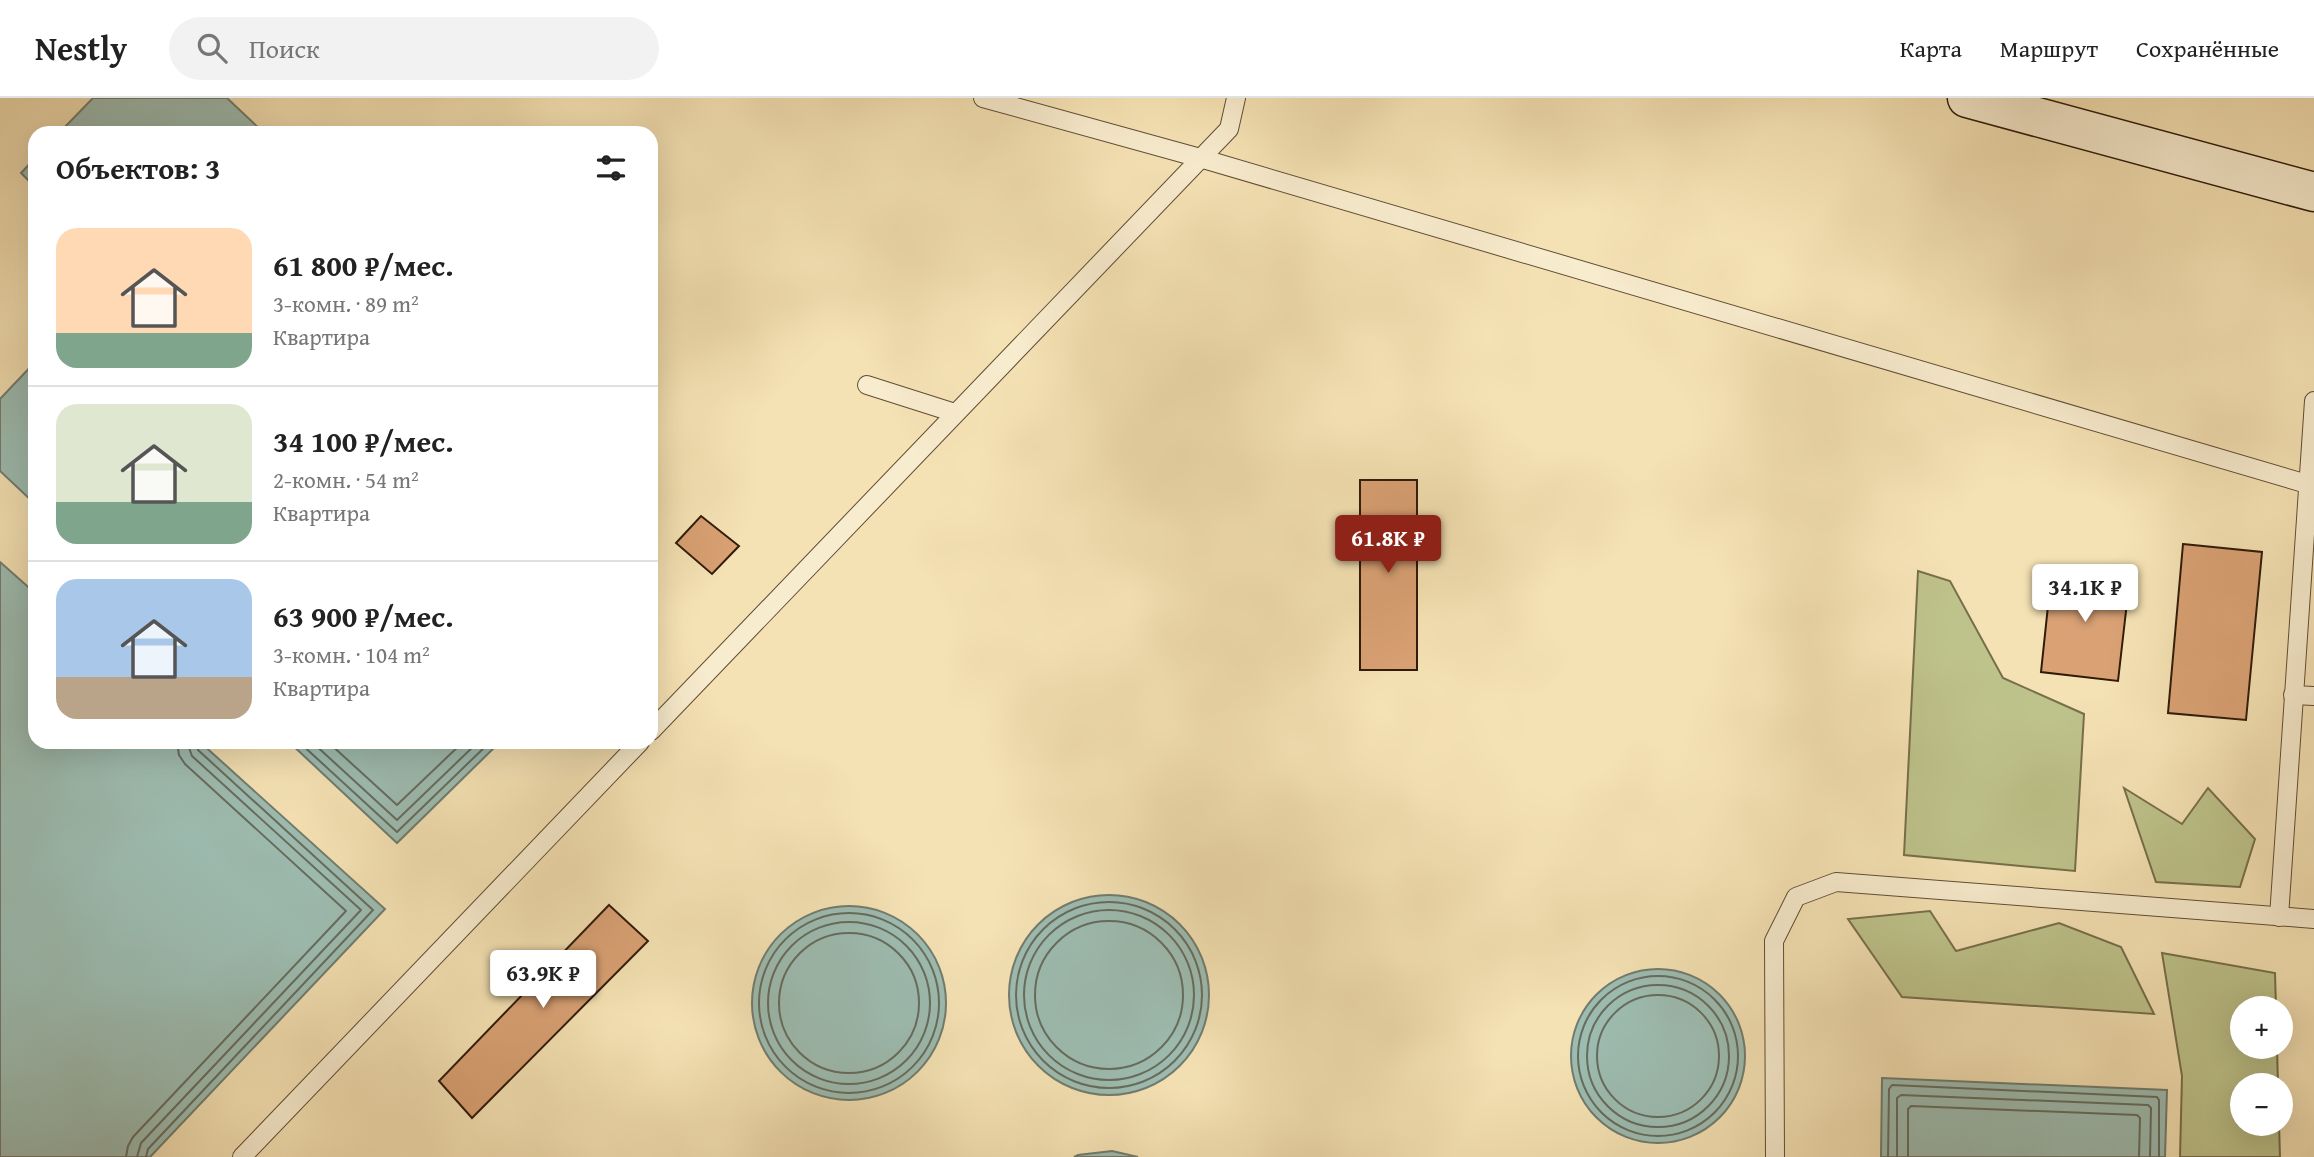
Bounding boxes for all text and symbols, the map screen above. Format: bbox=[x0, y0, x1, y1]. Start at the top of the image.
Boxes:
search box bbox=[169, 17, 659, 80]
text: Nestly bbox=[35, 24, 127, 72]
icon: search bbox=[193, 29, 231, 67]
text: Поиск bbox=[249, 29, 320, 68]
text: Карта bbox=[1900, 31, 1962, 66]
text: Маршрут bbox=[2000, 31, 2098, 66]
text: Сохранённые bbox=[2136, 31, 2279, 66]
text: Объектов: 3 bbox=[56, 146, 220, 190]
icon: filters bbox=[592, 149, 630, 187]
text: 61 800 ₽/мес. bbox=[273, 243, 454, 287]
icon: home bbox=[112, 256, 196, 340]
text: 3-комн. · 89 m² bbox=[273, 287, 419, 320]
text: Квартира bbox=[273, 320, 370, 353]
text: 34 100 ₽/мес. bbox=[273, 419, 454, 463]
icon: home bbox=[112, 432, 196, 516]
text: 2-комн. · 54 m² bbox=[273, 463, 419, 496]
text: Квартира bbox=[273, 496, 370, 529]
pin: 61.8K ₽ bbox=[1323, 516, 1453, 575]
text: 61.8K ₽ bbox=[1351, 521, 1425, 554]
pin: 34.1K ₽ bbox=[2020, 564, 2150, 624]
text: 34.1K ₽ bbox=[2048, 570, 2122, 603]
text: 63 900 ₽/мес. bbox=[273, 594, 454, 638]
icon: home bbox=[112, 607, 196, 691]
text: 3-комн. · 104 m² bbox=[273, 638, 430, 671]
text: Квартира bbox=[273, 671, 370, 704]
pin: 63.9K ₽ bbox=[478, 950, 608, 1010]
text: 63.9K ₽ bbox=[506, 956, 580, 989]
map controls bbox=[2230, 996, 2293, 1136]
button: + bbox=[2230, 996, 2293, 1059]
button: − bbox=[2230, 1073, 2293, 1136]

